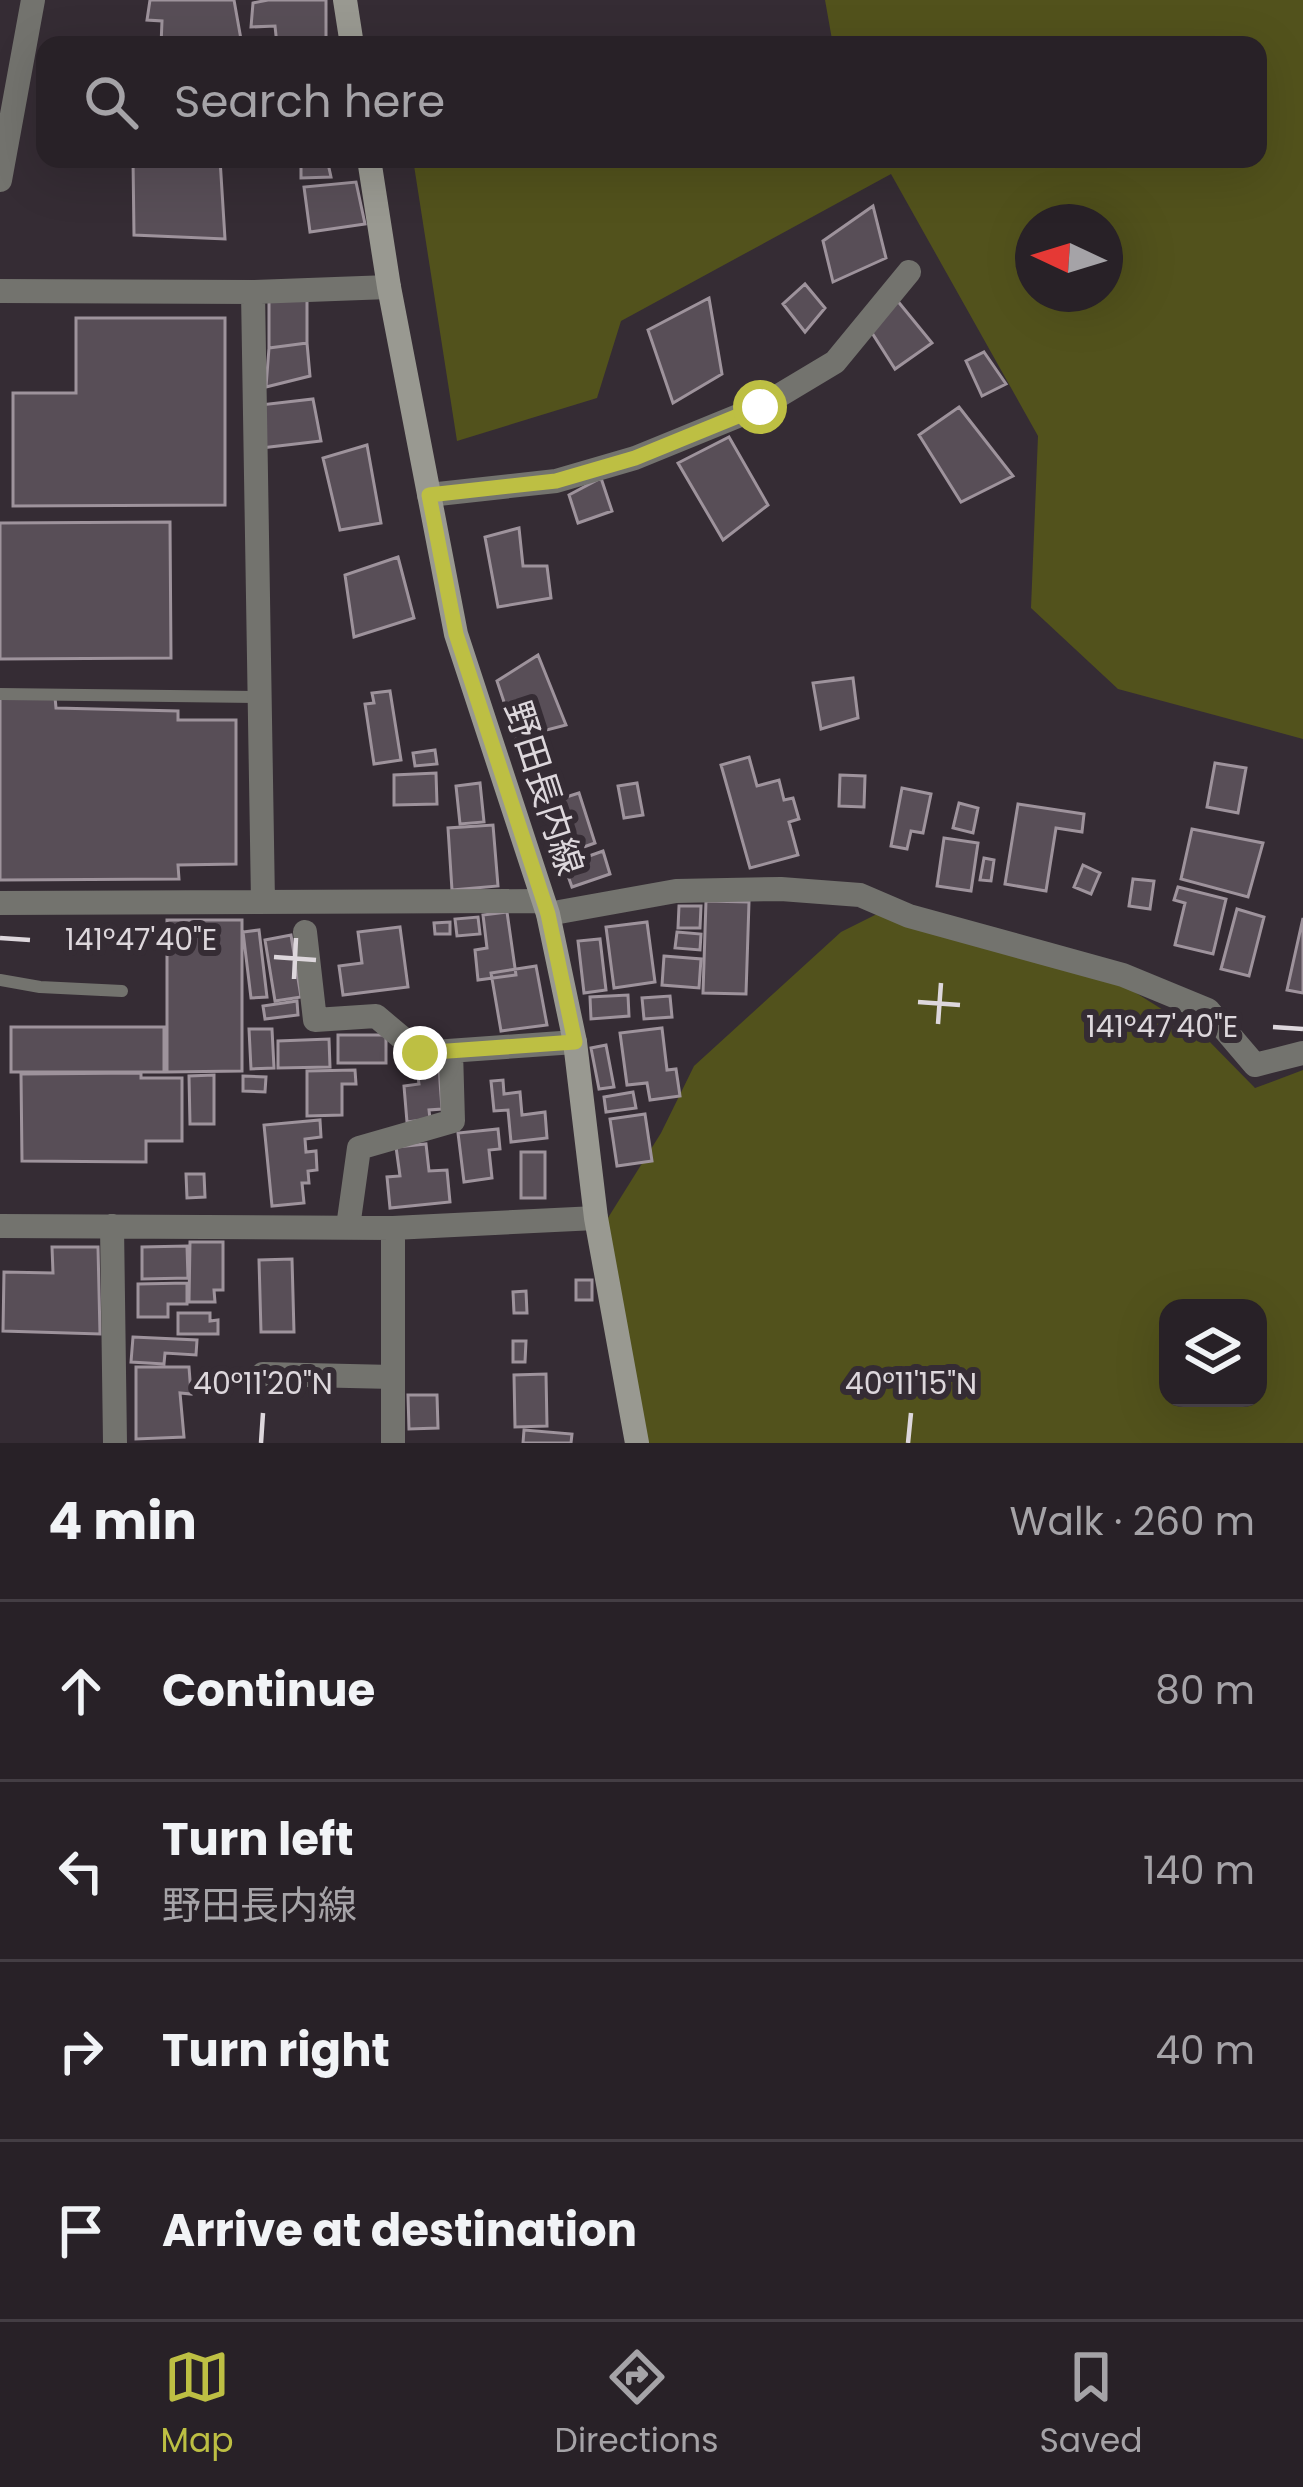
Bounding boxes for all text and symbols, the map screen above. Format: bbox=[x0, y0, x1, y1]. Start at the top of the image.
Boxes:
search box bbox=[36, 36, 1267, 168]
icon: search bbox=[78, 69, 144, 135]
text: Search here bbox=[174, 70, 445, 133]
north arrow bbox=[1015, 204, 1123, 312]
route start bbox=[733, 380, 787, 434]
street label: 野田長内線 bbox=[492, 695, 596, 881]
text: 141°47'40"E bbox=[65, 918, 217, 961]
text: 141°47'40"E bbox=[1086, 1005, 1238, 1048]
route end bbox=[393, 1026, 447, 1080]
map controls bbox=[1159, 1299, 1267, 1407]
button: layers bbox=[1159, 1299, 1267, 1407]
text: 40°11'20"N bbox=[193, 1362, 333, 1405]
text: 40°11'15"N bbox=[845, 1362, 977, 1405]
text: 4 min bbox=[48, 1485, 197, 1557]
text: Walk · 260 m bbox=[1010, 1494, 1255, 1549]
icon: ahead bbox=[48, 1658, 114, 1724]
text: Continue bbox=[162, 1659, 375, 1722]
text: 80 m bbox=[1155, 1663, 1255, 1718]
text: Turn left bbox=[162, 1808, 354, 1871]
icon: left bbox=[48, 1838, 114, 1904]
text: 140 m bbox=[1143, 1843, 1255, 1898]
text: 野田長内線 bbox=[162, 1878, 357, 1933]
icon: right bbox=[48, 2018, 114, 2084]
text: Turn right bbox=[162, 2019, 390, 2082]
text: 40 m bbox=[1155, 2023, 1255, 2078]
icon: arrive bbox=[48, 2198, 114, 2264]
text: Arrive at destination bbox=[162, 2199, 637, 2262]
tab: Map bbox=[161, 2344, 234, 2466]
tab: Directions bbox=[555, 2344, 718, 2466]
tab: Saved bbox=[1040, 2344, 1142, 2466]

